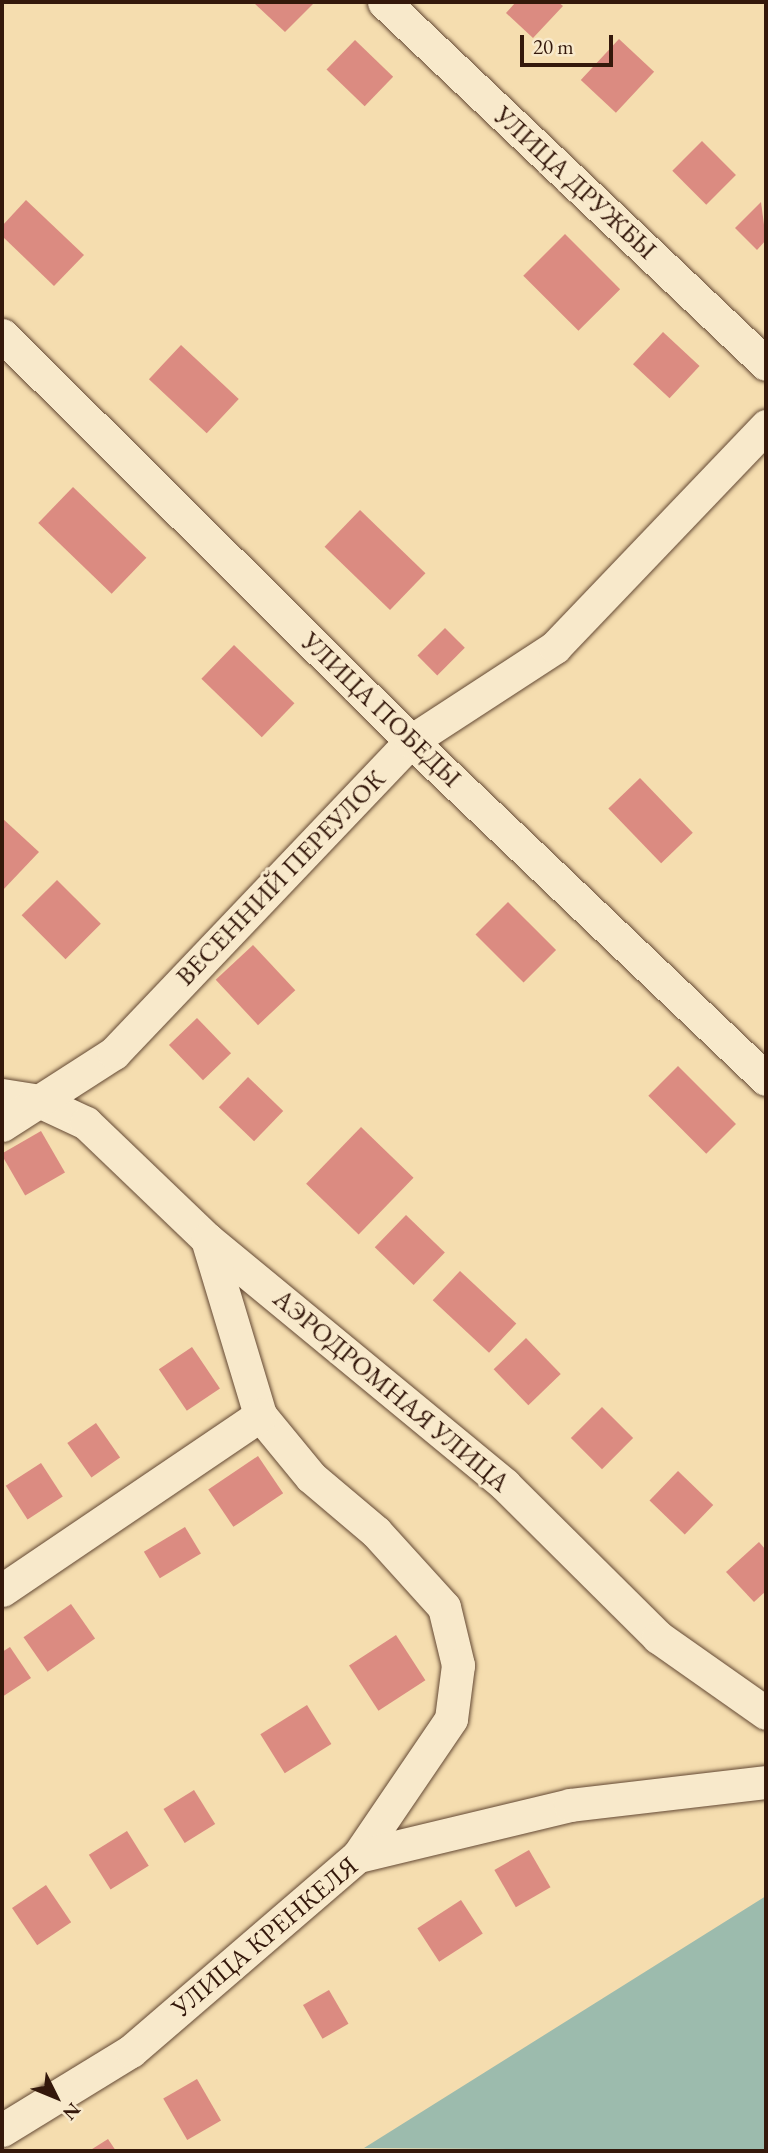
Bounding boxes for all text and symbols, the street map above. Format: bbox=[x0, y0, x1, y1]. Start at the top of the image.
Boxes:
scale bar bbox=[523, 21, 616, 65]
text: 20 m bbox=[533, 33, 574, 60]
street label: УЛИЦА ДРУЖБЫ bbox=[487, 100, 663, 266]
street label: УЛИЦА ПОБЕДЫ bbox=[295, 626, 467, 794]
street label: ВЕСЕННИЙ ПЕРЕУЛОК bbox=[170, 764, 392, 992]
street label: АЭРОДРОМНАЯ УЛИЦА bbox=[267, 1283, 515, 1499]
street label: УЛИЦА КРЕНКЕЛЯ bbox=[166, 1850, 364, 2024]
north arrow bbox=[21, 2062, 91, 2132]
text: N bbox=[57, 2098, 86, 2126]

